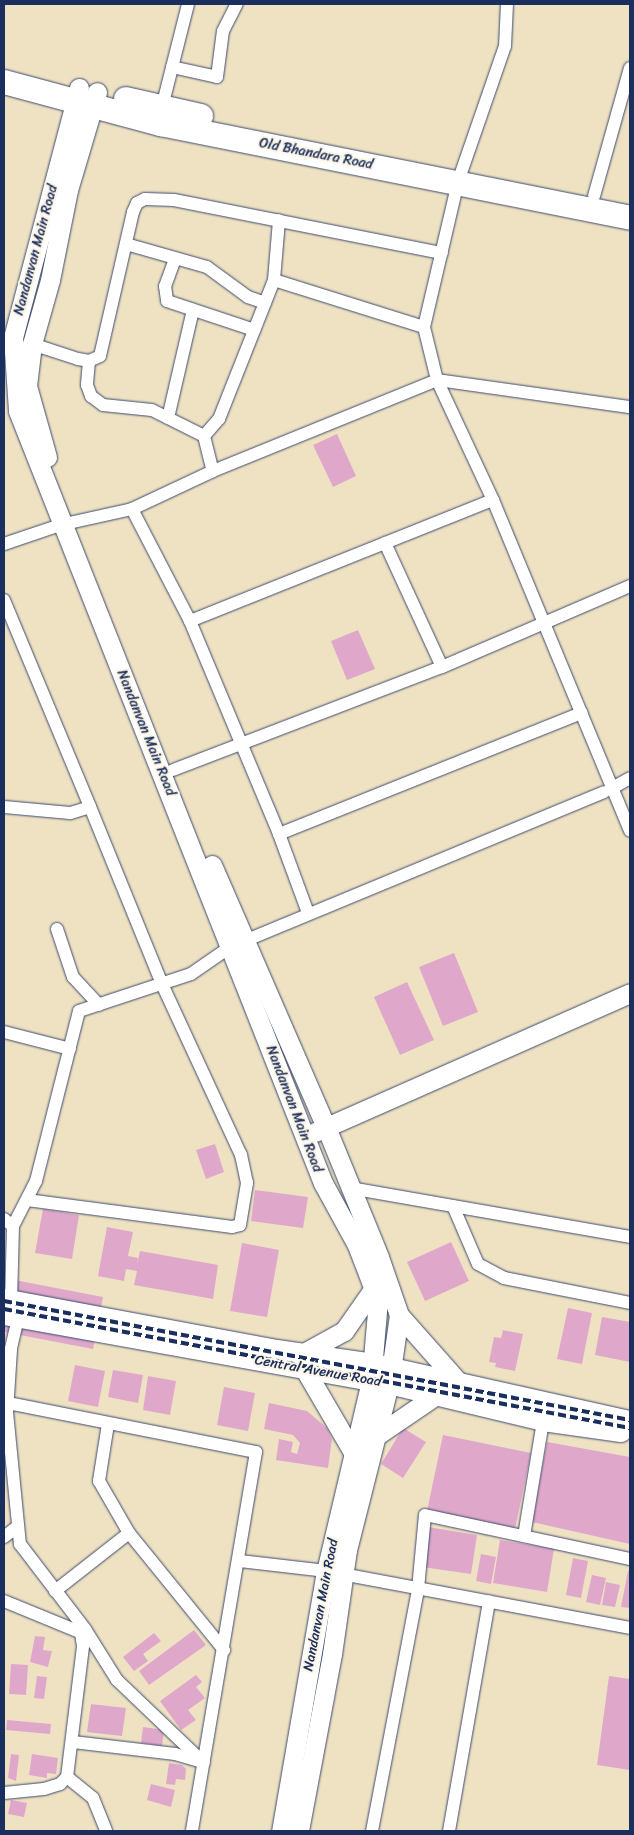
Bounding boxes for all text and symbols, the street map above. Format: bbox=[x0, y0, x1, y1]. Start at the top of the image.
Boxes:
street label: Old Bhandara Road bbox=[258, 135, 374, 173]
street label: Nandanvan Main Road bbox=[10, 183, 62, 317]
street label: Nandanvan Main Road bbox=[113, 667, 179, 799]
street label: Nandanvan Main Road bbox=[262, 1043, 326, 1175]
street label: Central Avenue Road bbox=[253, 1352, 383, 1390]
street label: Nandanvan Main Road bbox=[300, 1537, 342, 1673]

